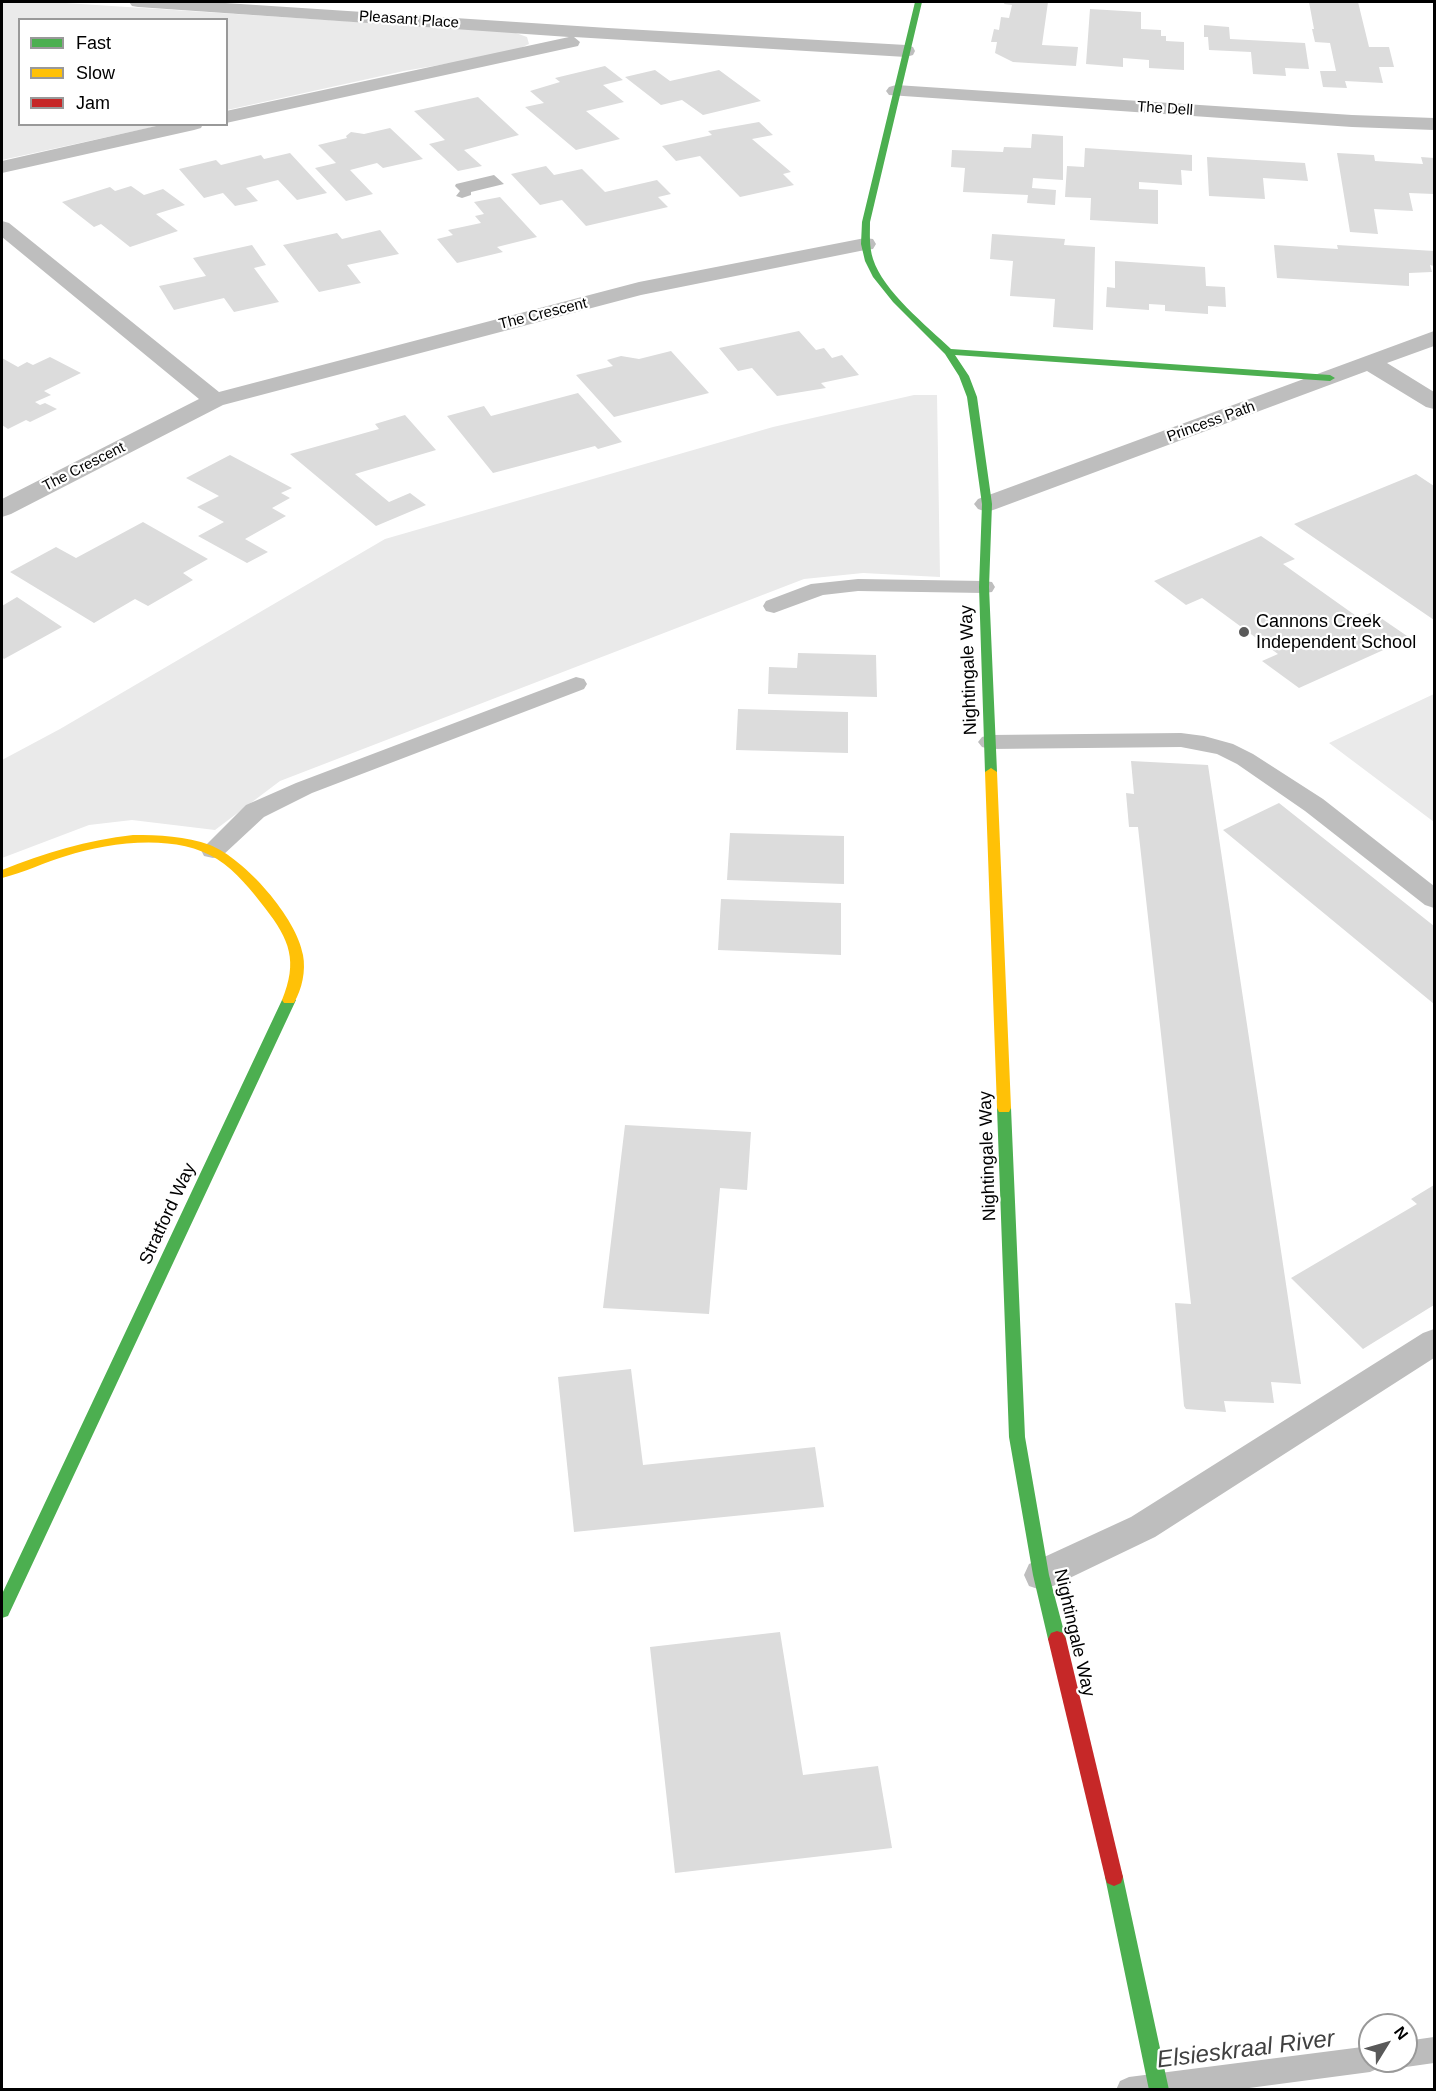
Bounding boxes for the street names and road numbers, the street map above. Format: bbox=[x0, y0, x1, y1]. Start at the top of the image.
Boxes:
street label: Pleasant Place bbox=[358, 8, 460, 32]
street label: The Dell bbox=[1137, 98, 1193, 120]
street label: The Crescent bbox=[497, 294, 589, 334]
street label: Princess Path bbox=[1164, 398, 1258, 446]
street label: The Crescent bbox=[40, 439, 128, 495]
street label: Nightingale Way bbox=[956, 604, 982, 736]
street label: Nightingale Way bbox=[975, 1090, 1001, 1222]
street label: Stratford Way bbox=[135, 1160, 201, 1268]
street label: Nightingale Way bbox=[1049, 1567, 1099, 1699]

